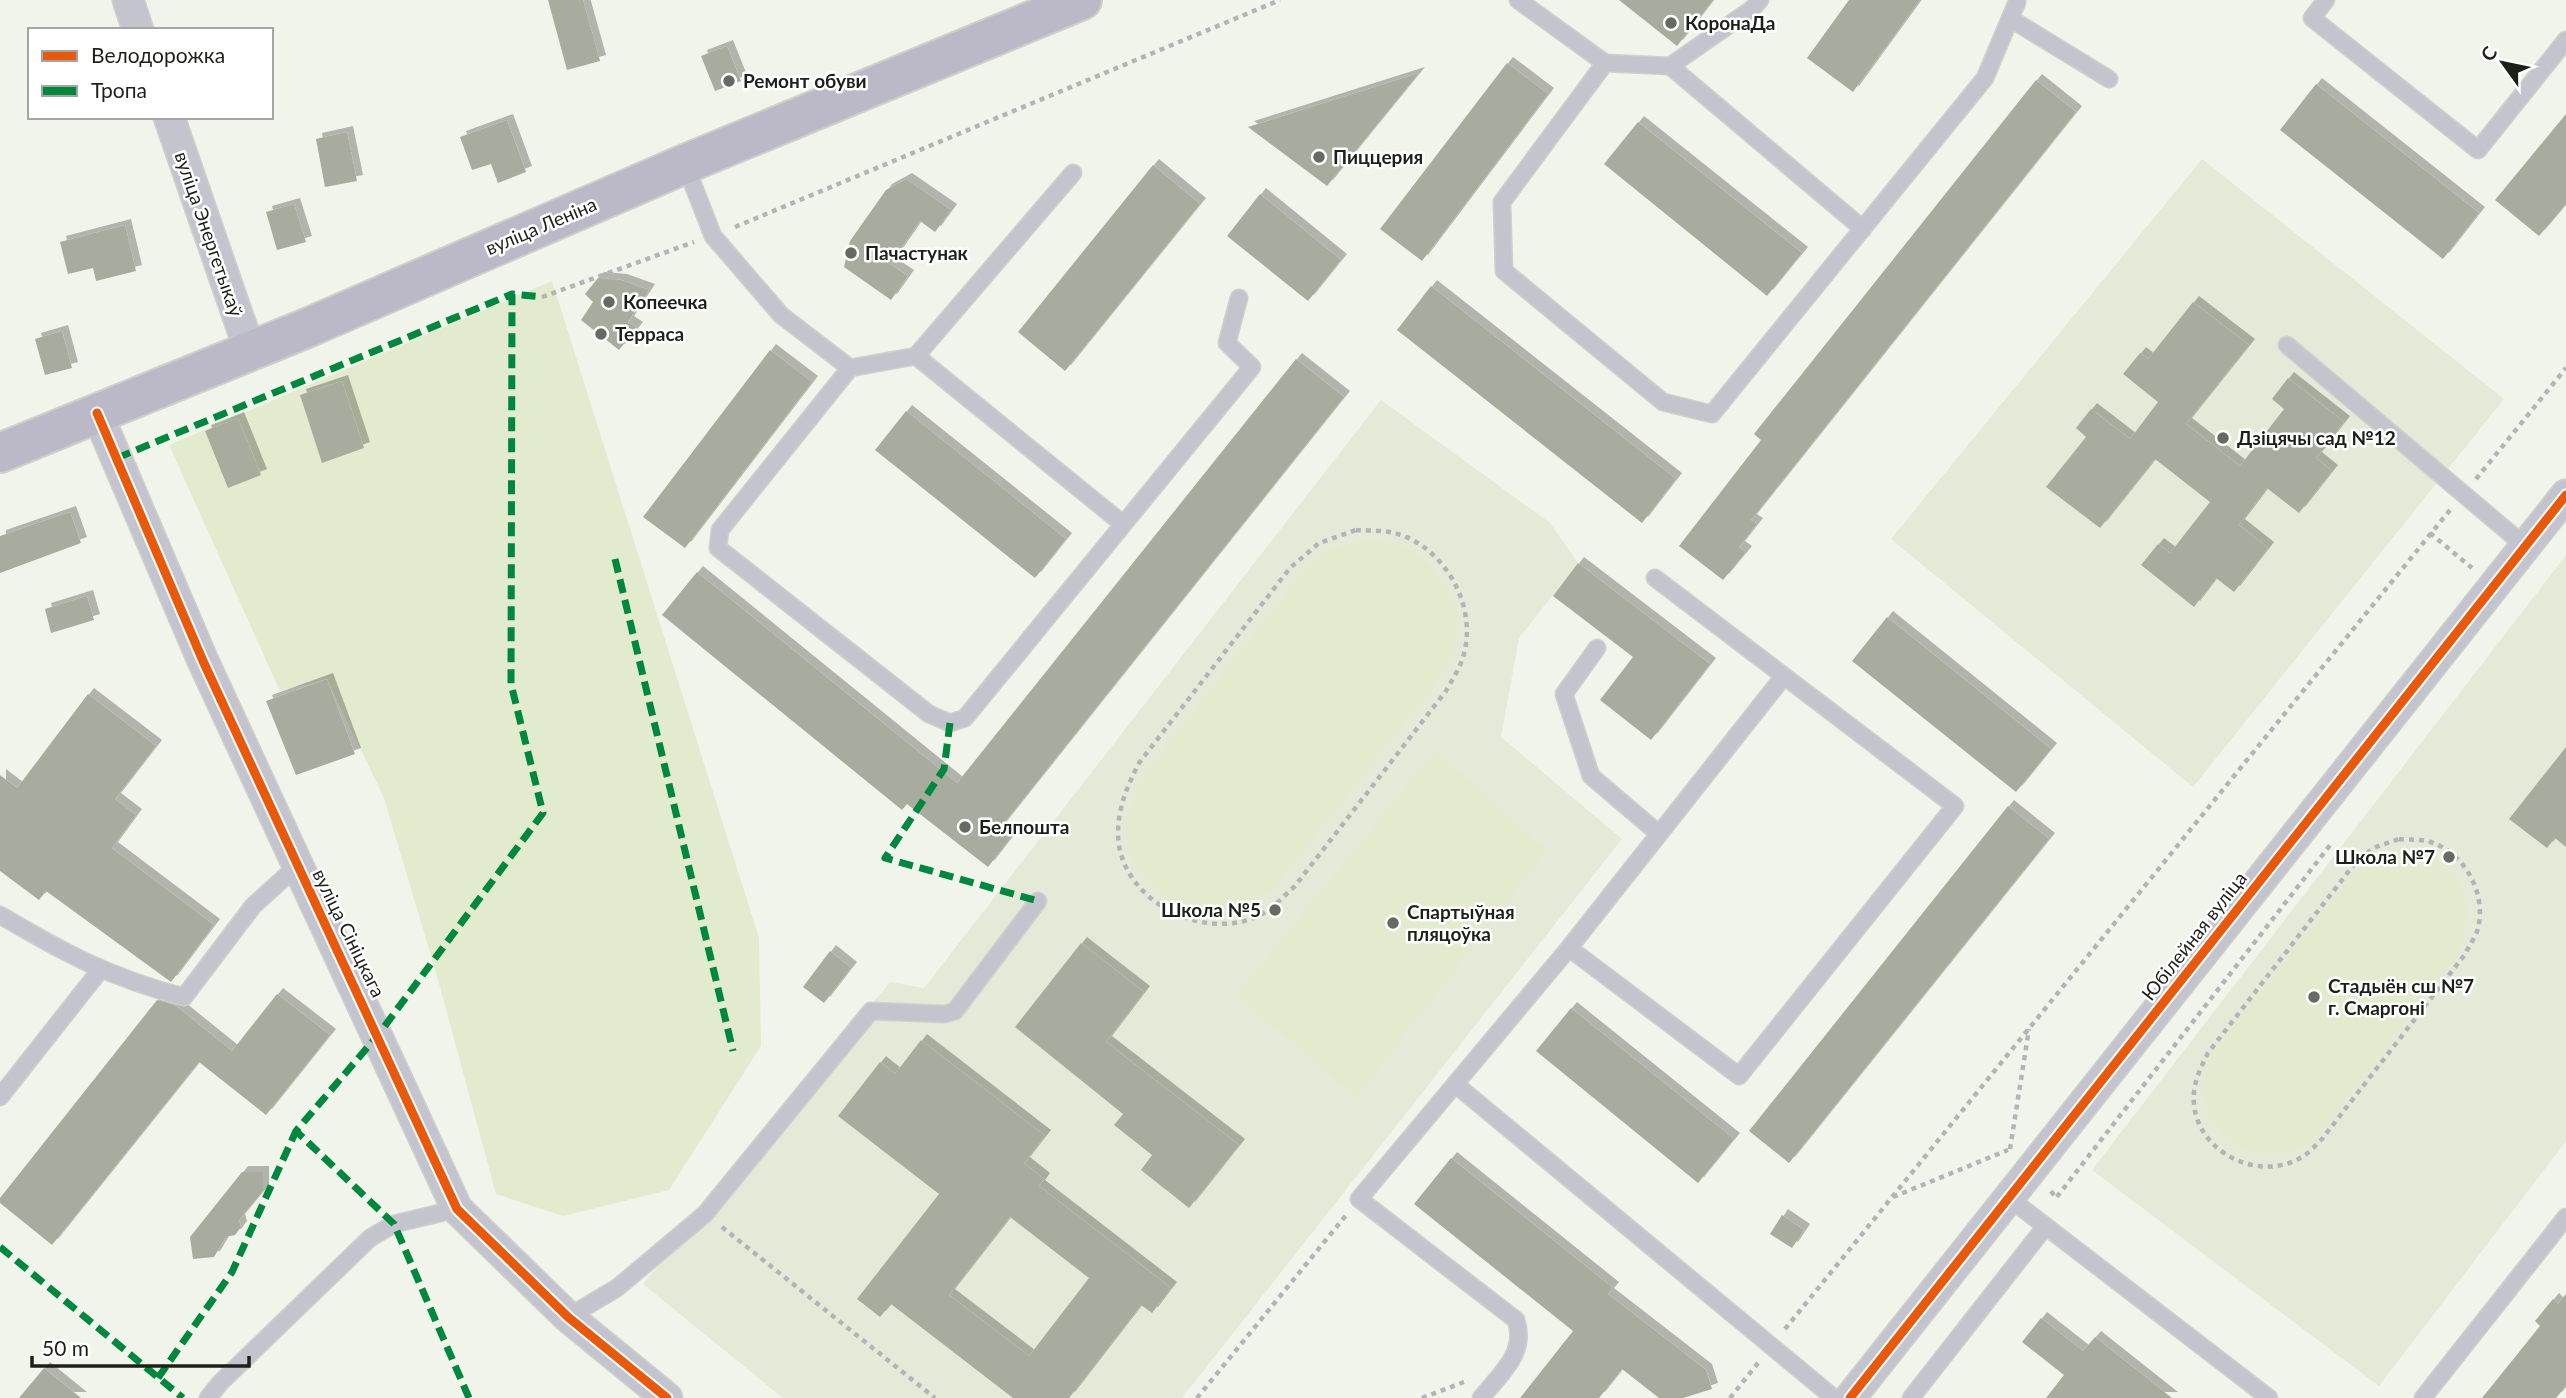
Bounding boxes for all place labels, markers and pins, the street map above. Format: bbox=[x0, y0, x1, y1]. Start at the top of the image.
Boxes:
place label: КоронаДа bbox=[1685, 11, 1776, 34]
marker: КоронаДа bbox=[1663, 15, 1679, 31]
place label: Ремонт обуви bbox=[743, 69, 867, 92]
marker: Ремонт обуви bbox=[721, 73, 737, 89]
place label: Пиццерия bbox=[1333, 145, 1423, 168]
marker: Пиццерия bbox=[1311, 149, 1327, 165]
place label: Пачастунак bbox=[865, 241, 969, 264]
marker: Пачастунак bbox=[843, 245, 859, 261]
place label: Копеечка bbox=[623, 290, 707, 313]
marker: Копеечка bbox=[601, 294, 617, 310]
place label: Терраса bbox=[615, 322, 684, 345]
marker: Терраса bbox=[593, 326, 609, 342]
place label: Дзіцячы сад №12 bbox=[2237, 426, 2396, 449]
marker: Дзіцячы сад №12 bbox=[2215, 430, 2231, 446]
place label: Белпошта bbox=[979, 815, 1069, 838]
marker: Белпошта bbox=[957, 819, 973, 835]
place label: Школа №7 bbox=[2335, 845, 2435, 868]
marker: Школа №7 bbox=[2441, 849, 2457, 865]
place label: Школа №5 bbox=[1161, 898, 1261, 921]
place label: Спартыўная пляцоўка bbox=[1407, 900, 1515, 945]
marker: Школа №5 bbox=[1267, 902, 1283, 918]
marker: Спартыўная пляцоўка bbox=[1385, 915, 1401, 931]
place label: Стадыён сш №7 г. Смаргоні bbox=[2328, 974, 2474, 1019]
marker: Стадыён сш №7 г. Смаргоні bbox=[2306, 989, 2322, 1005]

